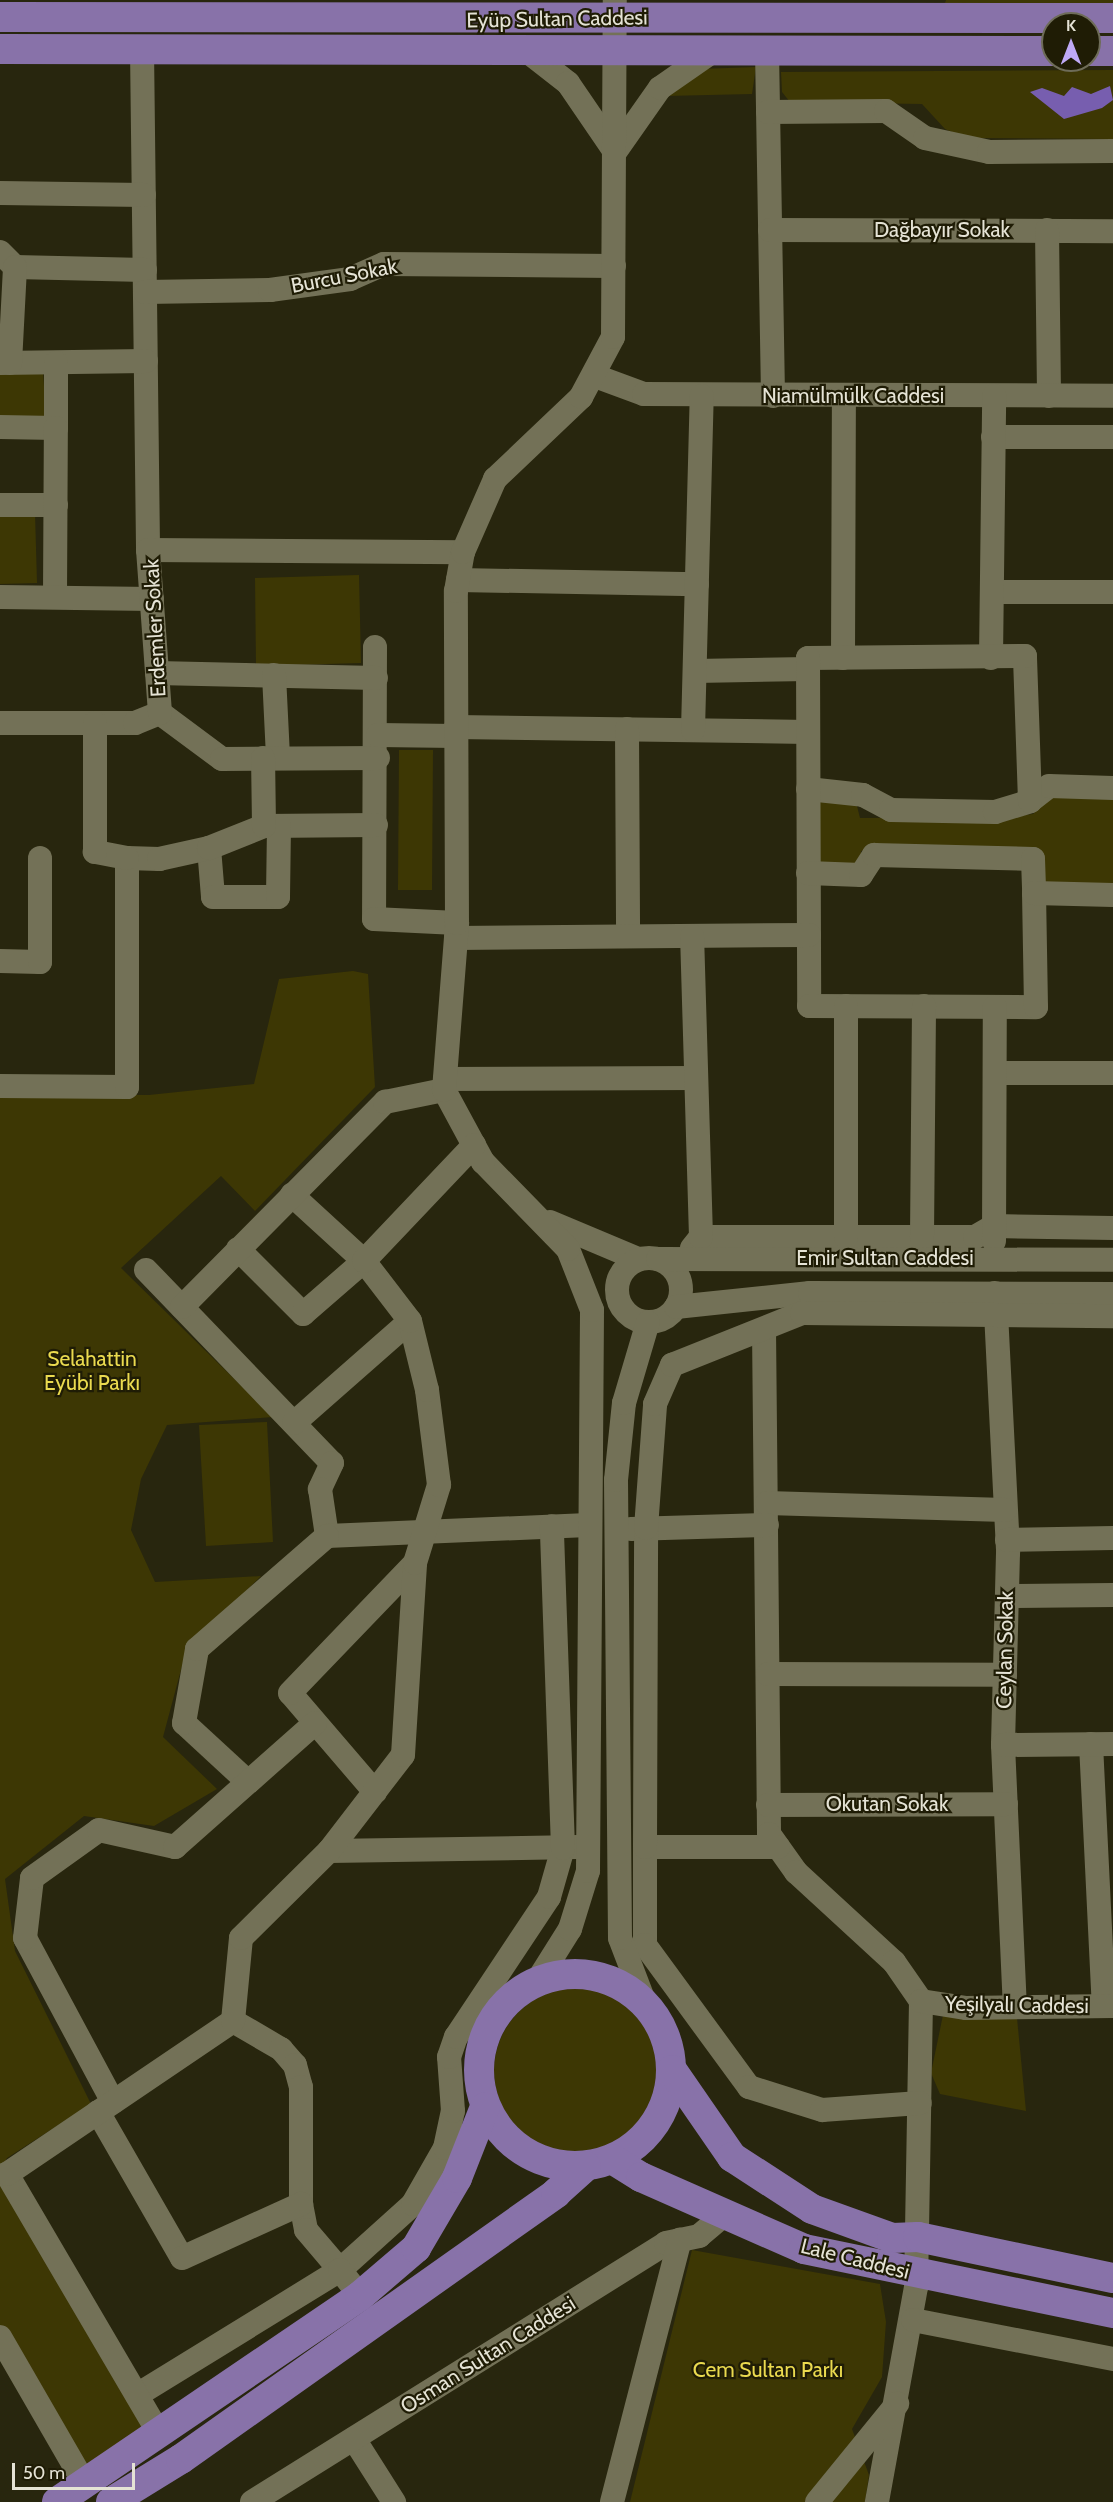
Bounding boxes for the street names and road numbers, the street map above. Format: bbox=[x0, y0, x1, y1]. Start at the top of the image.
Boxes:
street label: Eyüp Sultan Caddesi bbox=[466, 5, 648, 33]
street label: Dağbayır Sokak bbox=[874, 217, 1010, 243]
street label: Burcu Sokak bbox=[289, 253, 399, 299]
street label: Niamülmülk Caddesi bbox=[762, 383, 944, 409]
street label: Erdemler Sokak bbox=[139, 558, 171, 698]
street label: Emir Sultan Caddesi bbox=[796, 1245, 974, 1271]
street label: Ceylan Sokak bbox=[991, 1591, 1019, 1709]
street label: Okutan Sokak bbox=[826, 1791, 948, 1817]
street label: Yeşilyalı Caddesi bbox=[945, 1991, 1089, 2019]
street label: Lale Caddesi bbox=[798, 2233, 912, 2285]
street label: Osman Sultan Caddesi bbox=[396, 2291, 580, 2419]

